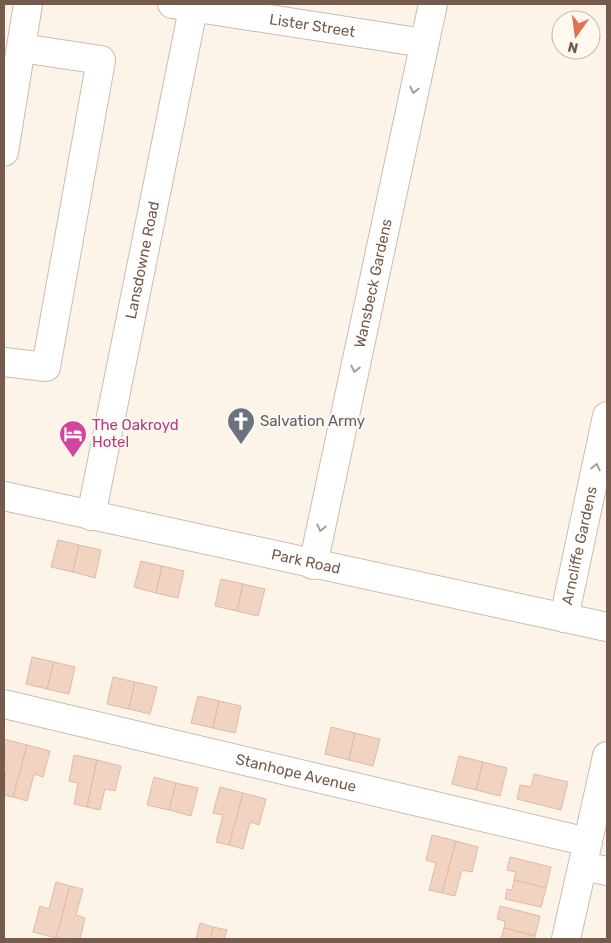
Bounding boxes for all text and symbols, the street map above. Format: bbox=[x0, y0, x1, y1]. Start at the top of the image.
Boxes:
street label: Lister Street bbox=[268, 10, 357, 41]
north arrow bbox=[551, 10, 601, 60]
text: N bbox=[566, 38, 580, 57]
one-way arrow bbox=[409, 86, 420, 95]
street label: Lansdowne Road bbox=[122, 200, 163, 321]
street label: Wansbeck Gardens bbox=[351, 217, 396, 350]
one-way arrow bbox=[350, 365, 361, 374]
church icon: Salvation Army bbox=[226, 406, 256, 445]
place label: Salvation Army bbox=[260, 412, 365, 430]
place label: The Oakroyd Hotel bbox=[92, 416, 179, 451]
hotel icon: The Oakroyd Hotel bbox=[58, 419, 88, 458]
one-way arrow bbox=[590, 463, 601, 472]
street label: Arncliffe Gardens bbox=[558, 484, 601, 607]
one-way arrow bbox=[316, 524, 327, 532]
street label: Park Road bbox=[270, 545, 342, 578]
street label: Stanhope Avenue bbox=[234, 750, 358, 796]

